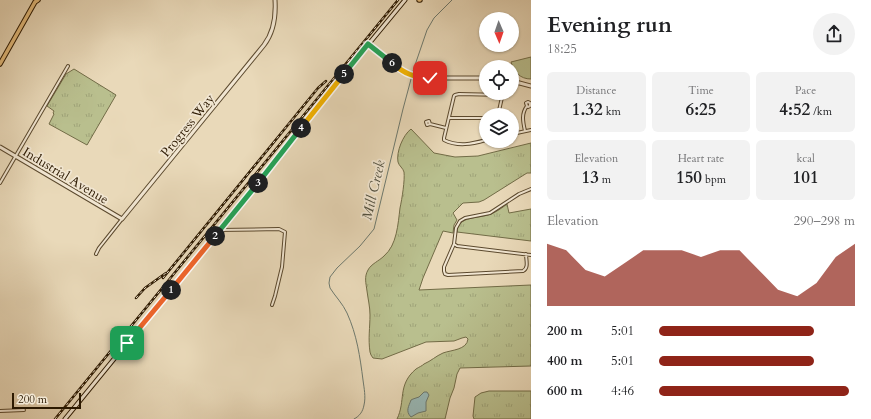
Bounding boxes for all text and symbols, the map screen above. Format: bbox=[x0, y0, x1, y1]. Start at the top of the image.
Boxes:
text: Evening run bbox=[547, 10, 672, 40]
north arrow bbox=[479, 12, 519, 52]
map controls bbox=[479, 12, 519, 148]
button: share bbox=[813, 13, 855, 55]
text: 18:25 bbox=[547, 40, 577, 58]
pin: 6 bbox=[382, 53, 402, 73]
text: 6 bbox=[389, 55, 395, 70]
button: locate bbox=[479, 60, 519, 100]
pin bbox=[413, 61, 447, 95]
pin: 5 bbox=[334, 64, 354, 84]
text: 5 bbox=[341, 66, 347, 81]
icon: check bbox=[419, 67, 441, 89]
text: Distance bbox=[576, 83, 616, 98]
text: Time bbox=[688, 83, 714, 98]
text: Pace bbox=[795, 83, 816, 98]
street label: Progress Way bbox=[157, 90, 219, 161]
text: 1.32 bbox=[572, 98, 603, 121]
text: 6:25 bbox=[685, 98, 717, 121]
text: 4:52 bbox=[779, 98, 810, 121]
text: km bbox=[603, 104, 621, 119]
text: /km bbox=[810, 104, 832, 119]
button: layers bbox=[479, 108, 519, 148]
pin: 4 bbox=[291, 118, 311, 138]
text: 4 bbox=[298, 120, 304, 135]
street label: Industrial Avenue bbox=[19, 143, 112, 209]
text: Elevation bbox=[574, 151, 618, 166]
text: Heart rate bbox=[678, 151, 724, 166]
text: kcal bbox=[796, 151, 815, 166]
water label: Mill Creek bbox=[357, 158, 390, 222]
text: 13 bbox=[581, 166, 599, 189]
text: 150 bbox=[676, 166, 702, 189]
text: 101 bbox=[793, 166, 819, 189]
text: m bbox=[599, 172, 611, 187]
text: bpm bbox=[702, 172, 726, 187]
pin: 3 bbox=[248, 173, 268, 193]
text: 3 bbox=[255, 175, 261, 190]
text: Elevation bbox=[547, 212, 599, 230]
text: 290–298 m bbox=[793, 212, 855, 230]
pin: 2 bbox=[205, 226, 225, 246]
text: 2 bbox=[212, 228, 218, 243]
pin: 1 bbox=[161, 280, 181, 300]
text: 1 bbox=[168, 282, 174, 297]
text: 200 m bbox=[547, 322, 582, 340]
text: 5:01 bbox=[611, 322, 634, 340]
pin bbox=[110, 326, 144, 360]
icon: arrive bbox=[116, 332, 138, 354]
text: 400 m bbox=[547, 352, 582, 370]
text: 5:01 bbox=[611, 352, 634, 370]
text: 600 m bbox=[547, 382, 582, 400]
text: 4:46 bbox=[611, 382, 634, 400]
scale bar bbox=[12, 391, 81, 410]
text: 200 m bbox=[18, 392, 47, 407]

